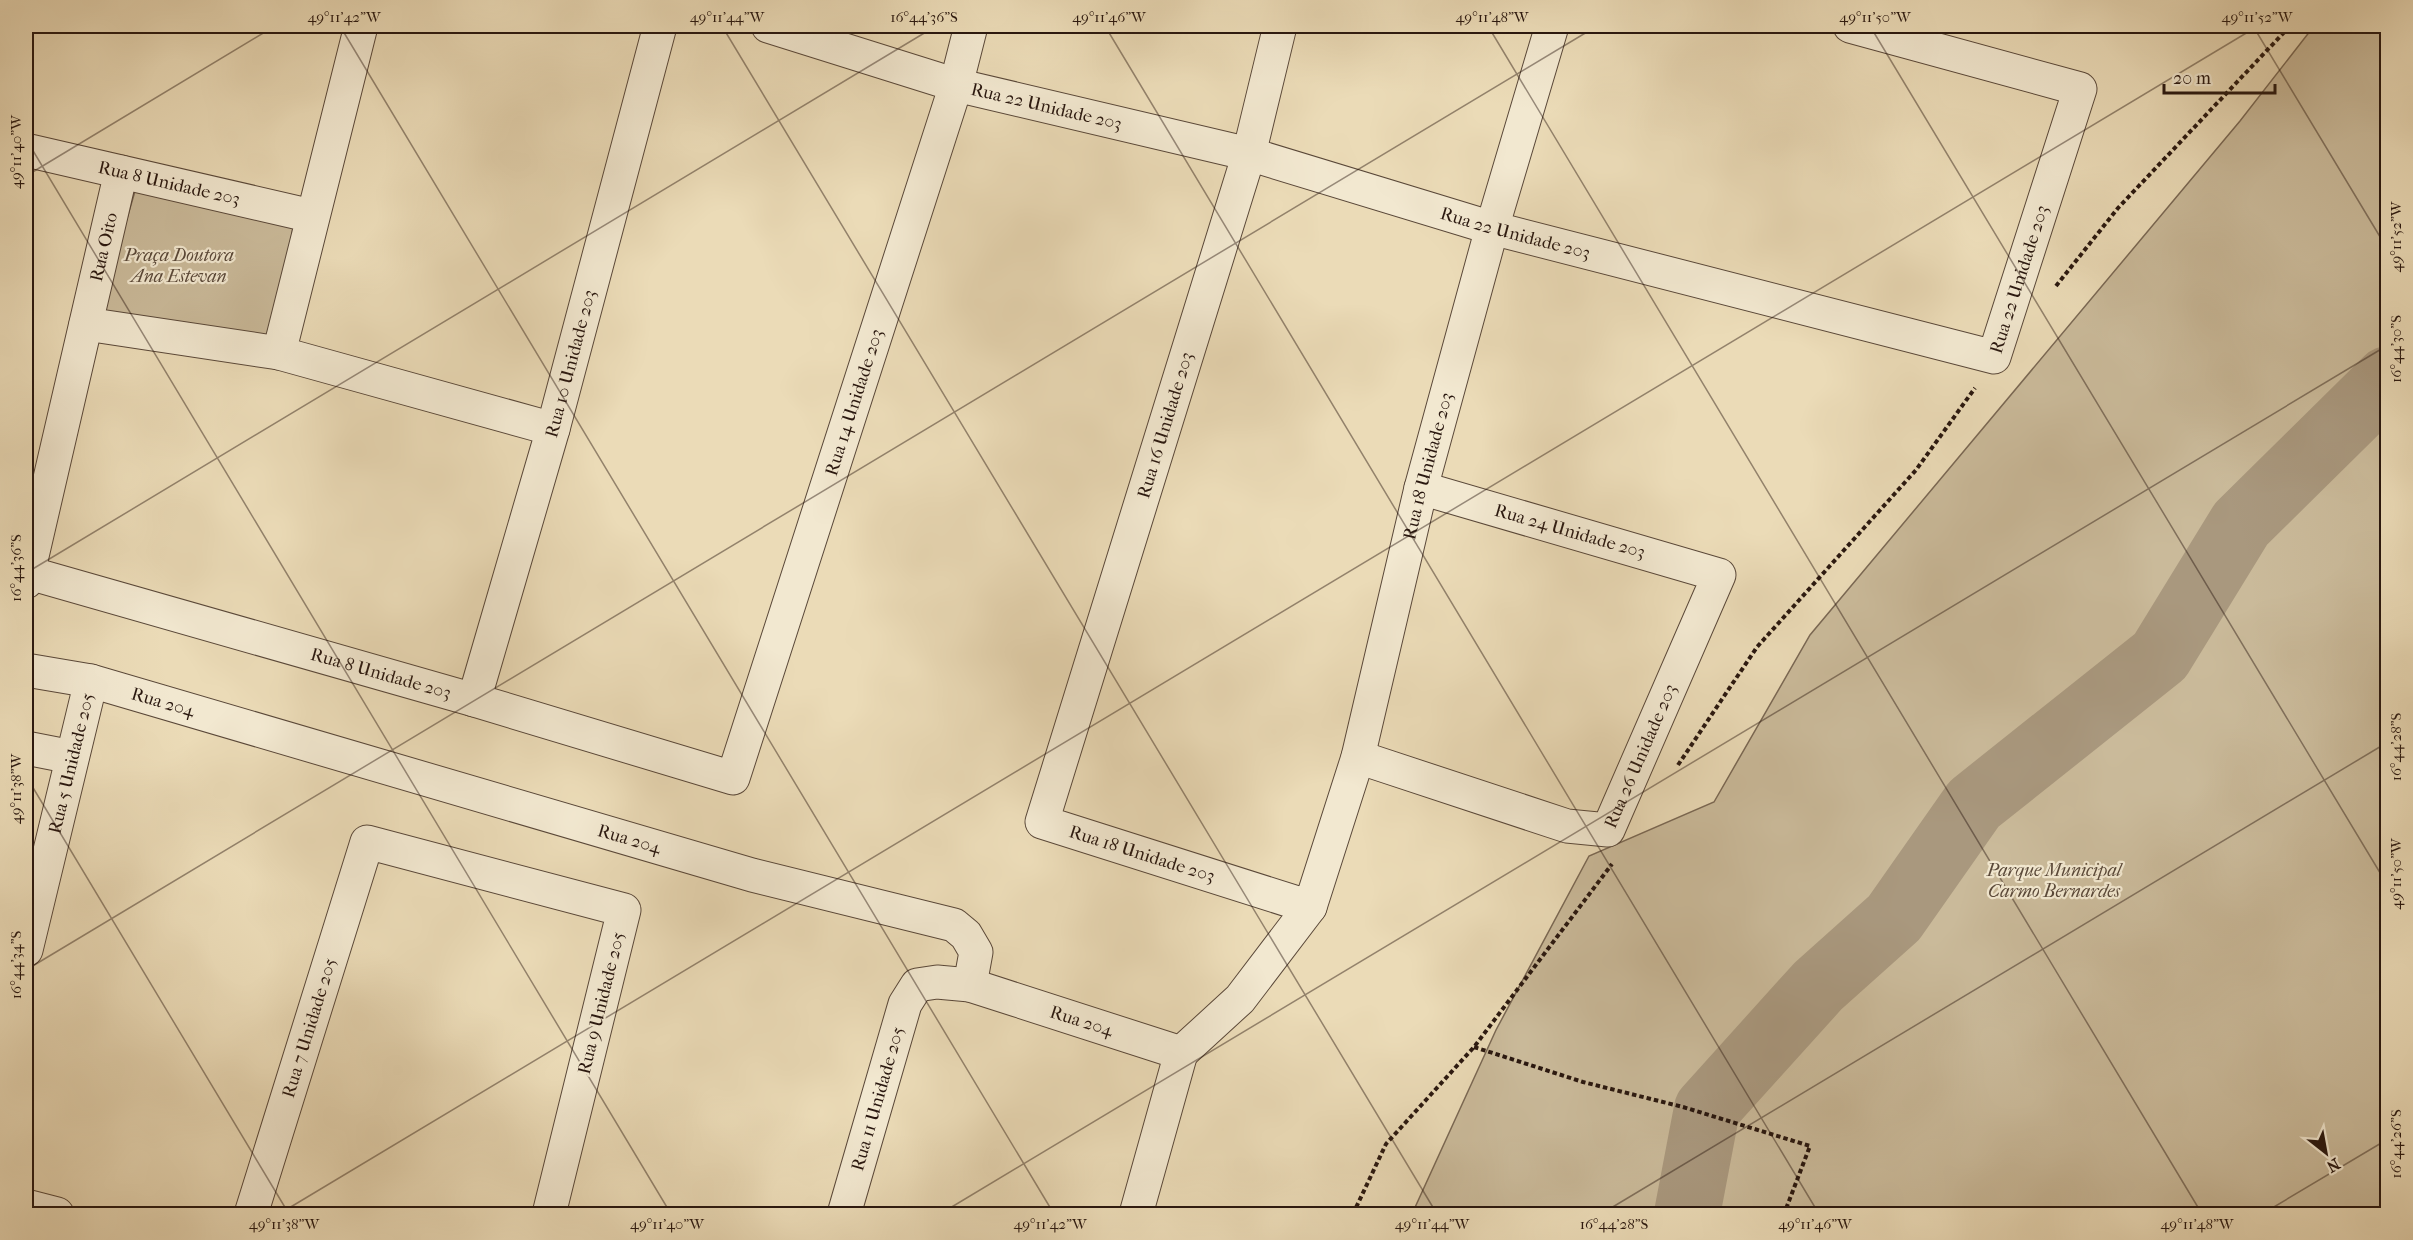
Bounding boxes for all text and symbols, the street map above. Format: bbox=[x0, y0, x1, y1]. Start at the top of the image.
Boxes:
text: 49°11'42"W bbox=[307, 8, 382, 26]
text: 49°11'44"W bbox=[690, 8, 766, 26]
text: 16°44'36"S bbox=[890, 8, 958, 26]
text: 49°11'46"W bbox=[1072, 8, 1147, 26]
text: 49°11'48"W bbox=[1455, 8, 1530, 26]
text: 49°11'50"W bbox=[1839, 8, 1912, 26]
text: 49°11'52"W bbox=[2222, 8, 2294, 26]
scale bar bbox=[2164, 57, 2275, 95]
text: 20 m bbox=[2173, 68, 2211, 89]
street label: Rua 22 Unidade 203 bbox=[969, 79, 1124, 135]
text: 49°11'40"W bbox=[7, 114, 25, 189]
street label: Rua 8 Unidade 203 bbox=[96, 157, 242, 210]
text: 49°11'52"W bbox=[2387, 200, 2405, 272]
street label: Rua 22 Unidade 203 bbox=[1438, 203, 1592, 264]
street label: Rua 22 Unidade 203 bbox=[1986, 203, 2053, 356]
street label: Rua Oito bbox=[86, 210, 122, 284]
park label: Praça Doutora Ana Estevan bbox=[123, 245, 234, 287]
street label: Rua 10 Unidade 203 bbox=[541, 287, 601, 440]
text: 16°44'30"S bbox=[2387, 315, 2405, 383]
street label: Rua 14 Unidade 203 bbox=[821, 326, 888, 478]
street label: Rua 16 Unidade 203 bbox=[1133, 349, 1198, 501]
street label: Rua 18 Unidade 203 bbox=[1399, 390, 1458, 542]
street label: Rua 24 Unidade 203 bbox=[1492, 500, 1648, 563]
text: 16°44'36"S bbox=[7, 534, 25, 602]
street label: Rua 8 Unidade 203 bbox=[308, 644, 453, 704]
street label: Rua 26 Unidade 203 bbox=[1600, 681, 1681, 831]
street label: Rua 204 bbox=[129, 683, 197, 722]
street label: Rua 5 Unidade 205 bbox=[44, 691, 99, 836]
text: 16°44'28"S bbox=[2387, 712, 2405, 781]
text: 49°11'38"W bbox=[7, 753, 25, 824]
street label: Rua 204 bbox=[595, 820, 664, 859]
street label: Rua 18 Unidade 203 bbox=[1067, 821, 1217, 887]
text: 49°11'50"W bbox=[2387, 837, 2405, 910]
park label: Parque Municipal Carmo Bernardes bbox=[1986, 860, 2124, 902]
street label: Rua 9 Unidade 205 bbox=[574, 930, 629, 1076]
text: 16°44'34"S bbox=[7, 931, 25, 999]
street label: Rua 7 Unidade 205 bbox=[278, 955, 341, 1100]
street label: Rua 204 bbox=[1047, 1001, 1116, 1041]
street label: Rua 11 Unidade 205 bbox=[847, 1024, 909, 1174]
text: 16°44'26"S bbox=[2387, 1109, 2405, 1179]
north arrow bbox=[2296, 1123, 2356, 1183]
text: N bbox=[2323, 1154, 2344, 1177]
text: 49°11'38"W bbox=[249, 1215, 320, 1233]
text: 49°11'40"W bbox=[630, 1215, 705, 1233]
text: 49°11'42"W bbox=[1013, 1215, 1088, 1233]
text: 49°11'44"W bbox=[1395, 1215, 1471, 1233]
text: 16°44'28"S bbox=[1580, 1215, 1649, 1233]
text: 49°11'46"W bbox=[1778, 1215, 1853, 1233]
text: 49°11'48"W bbox=[2160, 1215, 2235, 1233]

